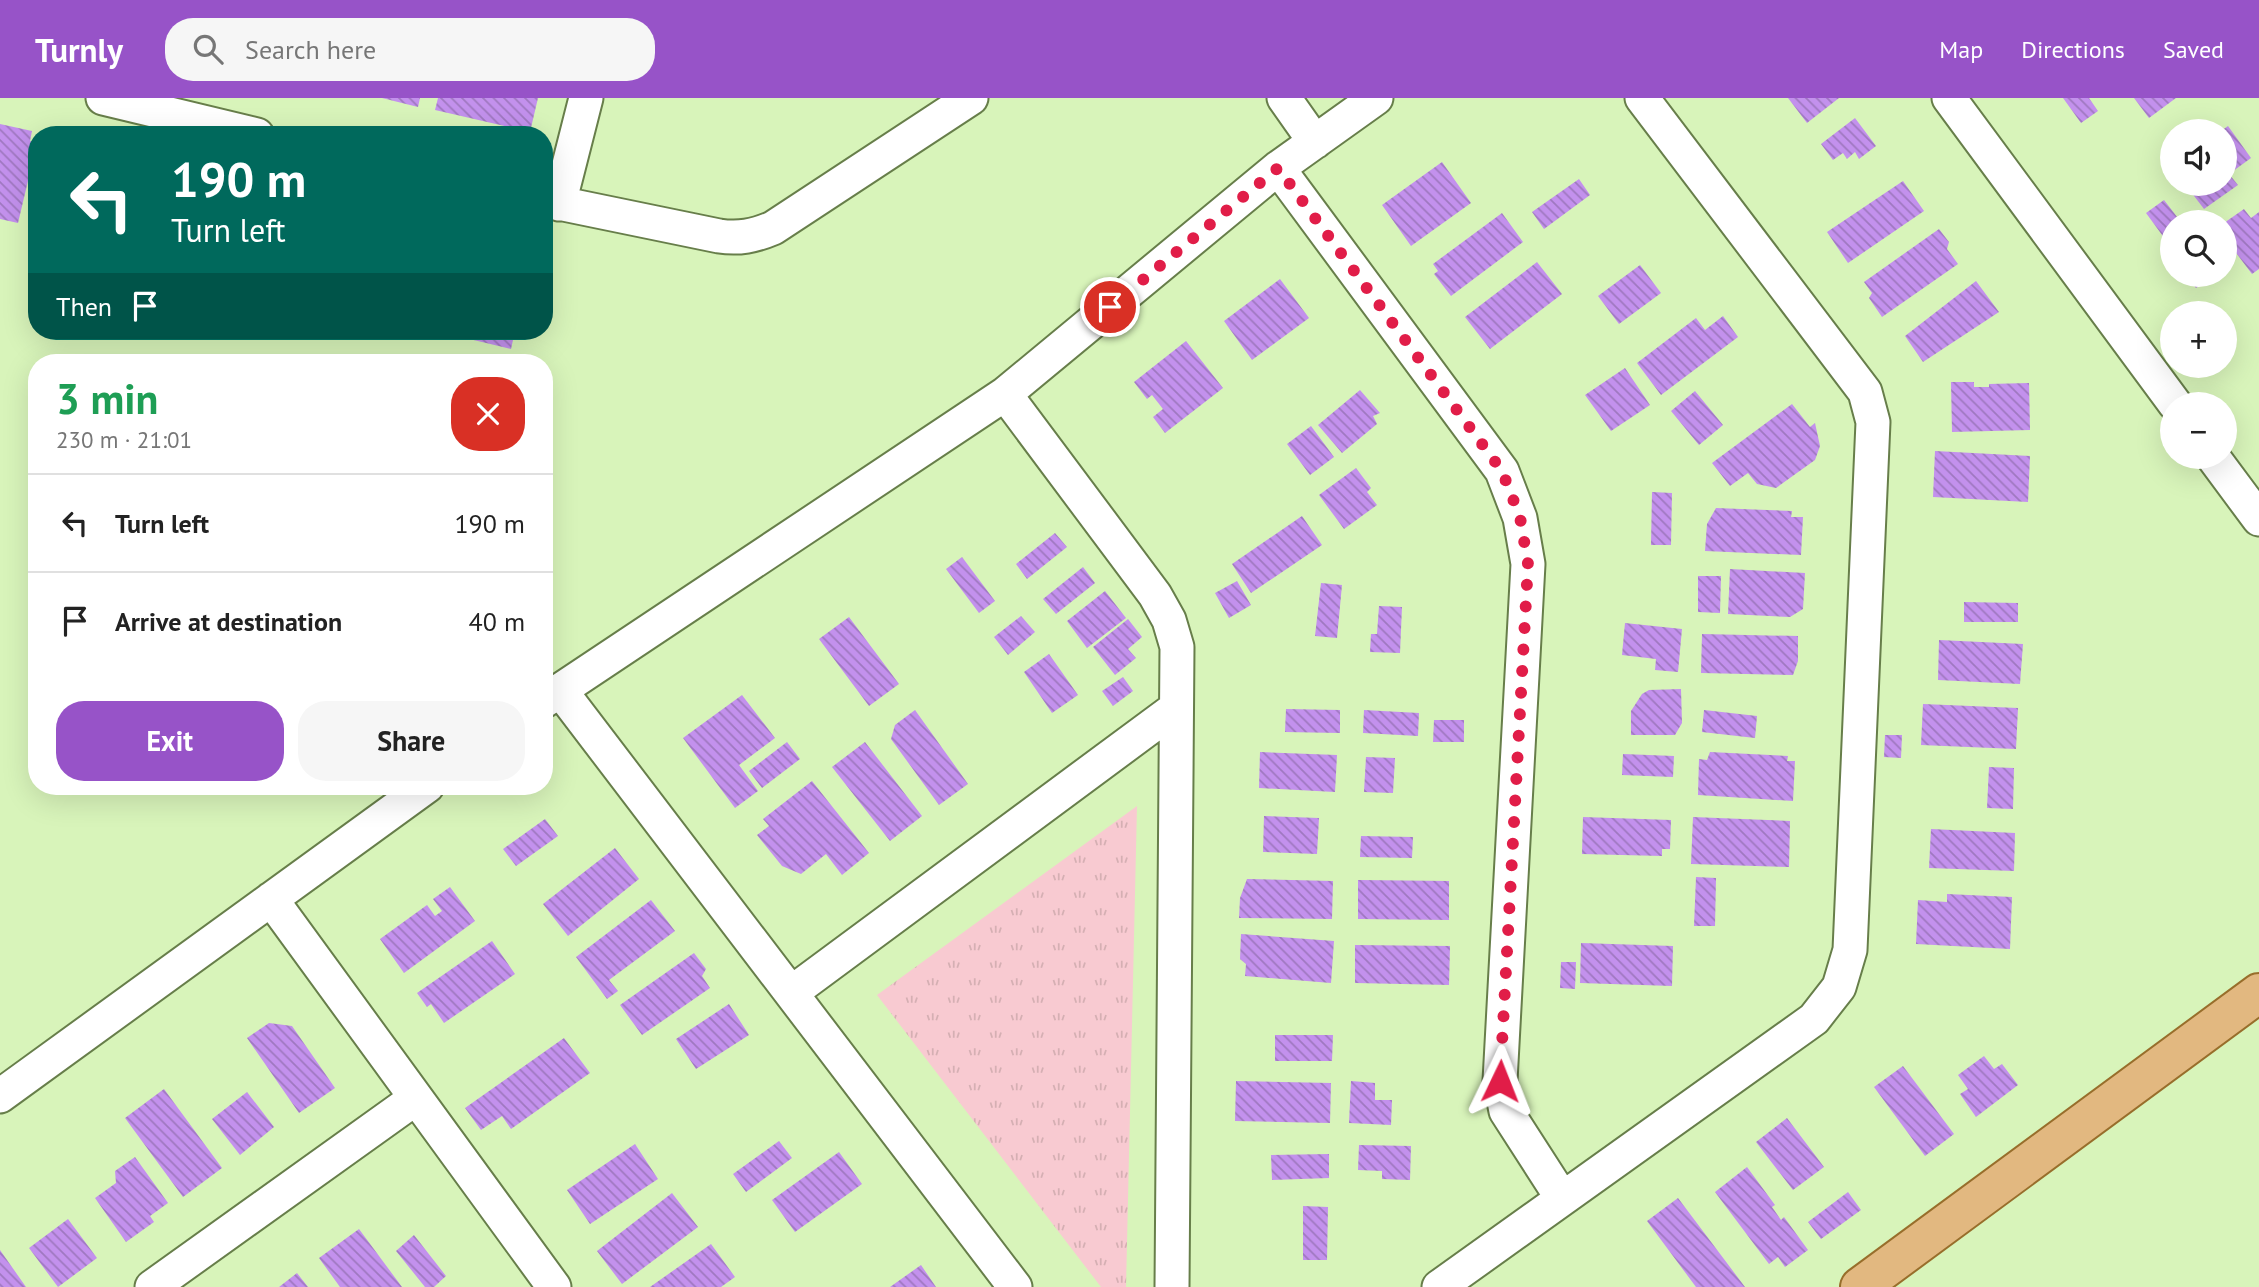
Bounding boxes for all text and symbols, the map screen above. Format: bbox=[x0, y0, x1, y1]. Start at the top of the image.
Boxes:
search box bbox=[165, 18, 655, 81]
text: Turnly bbox=[35, 28, 123, 71]
icon: search bbox=[189, 30, 227, 68]
text: Search here bbox=[245, 33, 376, 66]
text: Map bbox=[1939, 34, 1983, 65]
text: Directions bbox=[2021, 34, 2125, 65]
text: Saved bbox=[2163, 34, 2224, 65]
map controls bbox=[2160, 119, 2237, 469]
button: sound bbox=[2160, 119, 2237, 196]
text: 190 m bbox=[171, 147, 306, 211]
icon: left bbox=[56, 154, 147, 245]
text: Turn left bbox=[171, 209, 286, 251]
button: search bbox=[2160, 210, 2237, 287]
pin bbox=[1080, 277, 1140, 337]
icon: arrive bbox=[126, 287, 164, 325]
icon: arrive bbox=[1091, 288, 1129, 326]
text: Then bbox=[56, 290, 112, 323]
button: + bbox=[2160, 301, 2237, 378]
text: 3 min bbox=[56, 371, 158, 426]
button: close bbox=[451, 377, 525, 451]
button: − bbox=[2160, 392, 2237, 469]
text: 230 m · 21:01 bbox=[56, 425, 192, 454]
icon: left bbox=[56, 504, 94, 542]
text: Turn left bbox=[115, 507, 209, 540]
text: 190 m bbox=[454, 507, 525, 540]
icon: arrive bbox=[56, 602, 94, 640]
text: Arrive at destination bbox=[115, 605, 342, 638]
text: 40 m bbox=[469, 605, 525, 638]
button: Exit bbox=[56, 701, 284, 781]
button: Share bbox=[298, 701, 525, 781]
position arrow bbox=[1463, 1044, 1537, 1118]

